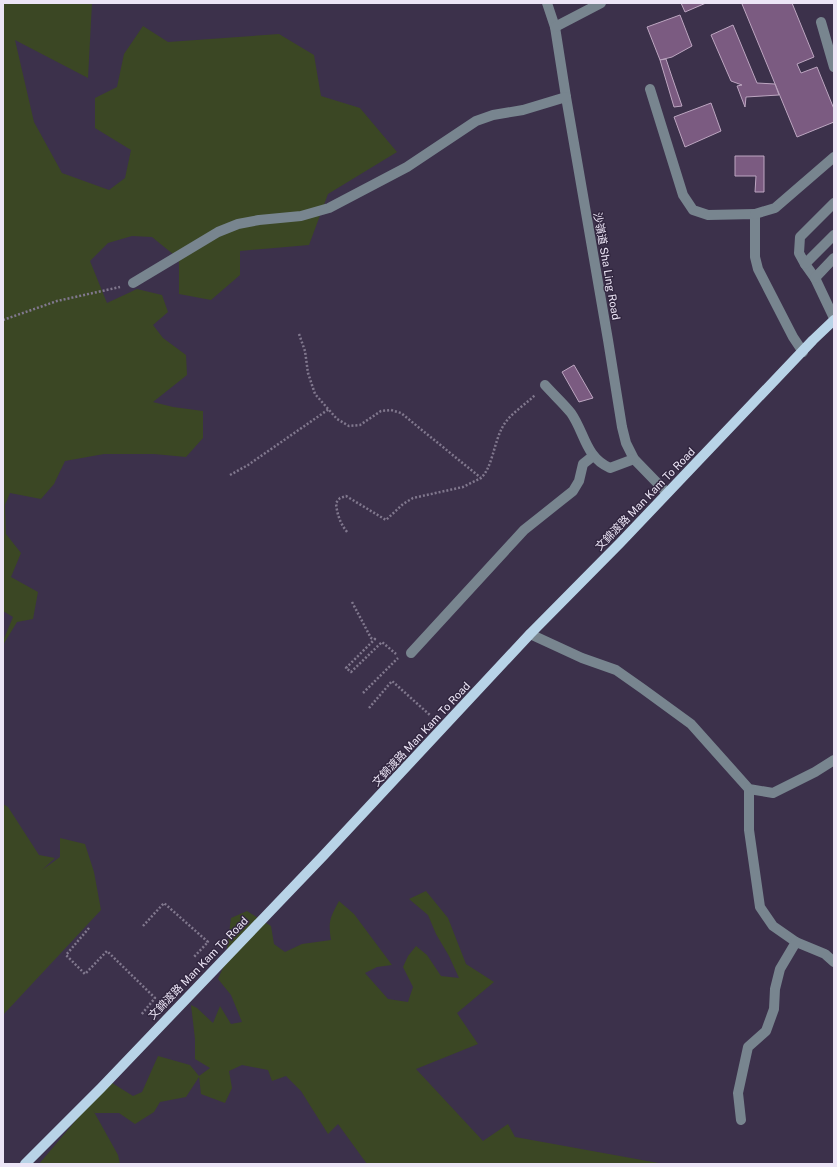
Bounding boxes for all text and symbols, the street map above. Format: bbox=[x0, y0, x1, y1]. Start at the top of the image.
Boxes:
street label: 沙嶺道 Sha Ling Road bbox=[592, 211, 622, 321]
street label: 文錦渡路 Man Kam To Road bbox=[593, 445, 697, 553]
street label: 文錦渡路 Man Kam To Road bbox=[370, 680, 472, 788]
street label: 文錦渡路 Man Kam To Road bbox=[146, 914, 250, 1022]

